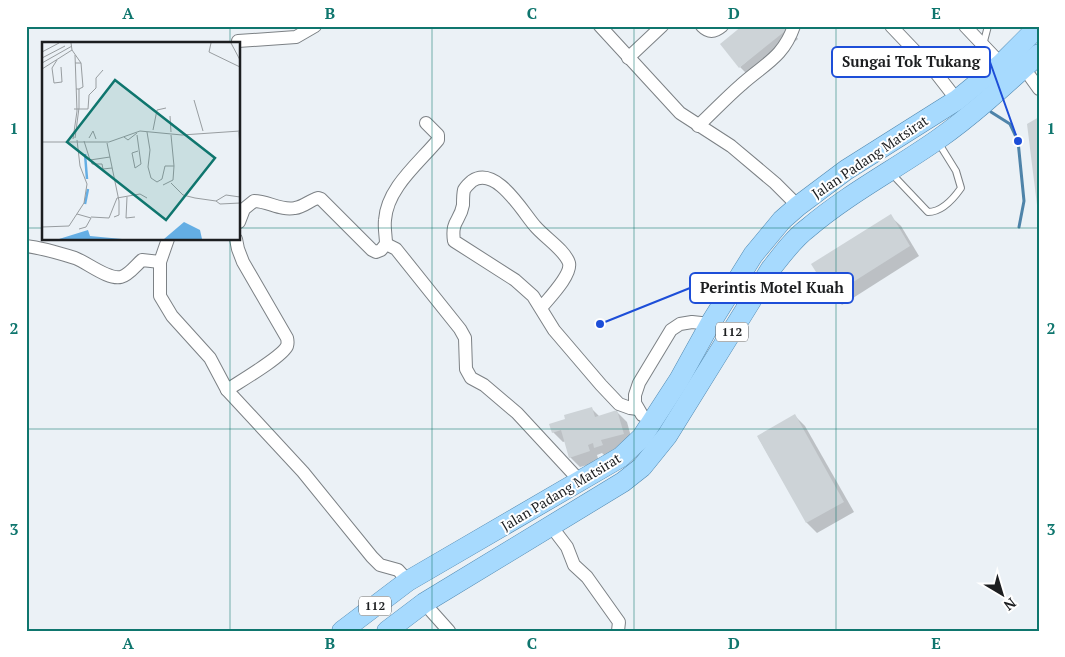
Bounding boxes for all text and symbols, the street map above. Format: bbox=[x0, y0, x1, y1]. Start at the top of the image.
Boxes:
text: A bbox=[122, 2, 134, 24]
text: B bbox=[325, 2, 335, 24]
text: C bbox=[527, 2, 537, 24]
text: D bbox=[728, 2, 740, 24]
text: E bbox=[931, 2, 941, 24]
inset map bbox=[42, 42, 240, 240]
callout: Sungai Tok Tukang bbox=[832, 47, 990, 77]
text: Sungai Tok Tukang bbox=[842, 51, 981, 71]
street label: Jalan Padang Matsirat bbox=[808, 110, 932, 203]
text: 1 bbox=[9, 117, 19, 139]
text: 1 bbox=[1046, 117, 1056, 139]
callout: Perintis Motel Kuah bbox=[690, 273, 853, 303]
text: Perintis Motel Kuah bbox=[700, 277, 844, 297]
text: 2 bbox=[9, 317, 19, 339]
text: 2 bbox=[1046, 317, 1056, 339]
road number: 112 bbox=[716, 322, 748, 342]
street label: Jalan Padang Matsirat bbox=[497, 448, 625, 535]
text: 3 bbox=[9, 518, 19, 540]
text: 3 bbox=[1046, 518, 1056, 540]
north arrow bbox=[978, 570, 1028, 620]
text: N bbox=[1000, 594, 1020, 616]
road number: 112 bbox=[359, 596, 391, 616]
text: A bbox=[122, 632, 134, 654]
text: B bbox=[325, 632, 335, 654]
text: C bbox=[527, 632, 537, 654]
text: D bbox=[728, 632, 740, 654]
text: E bbox=[931, 632, 941, 654]

